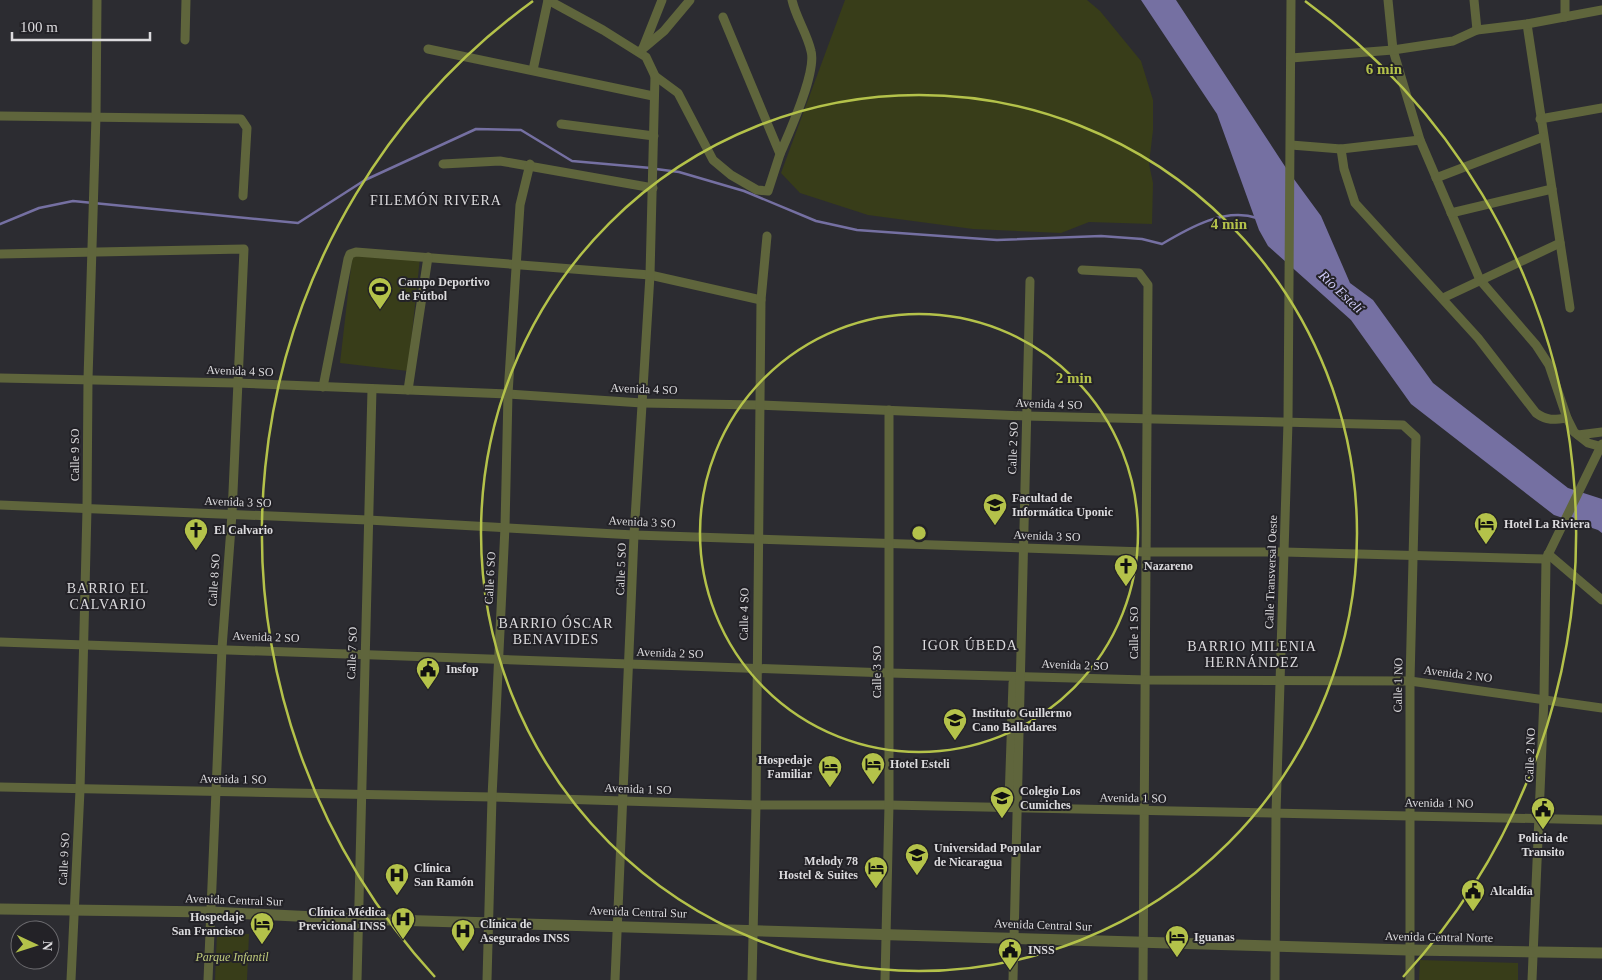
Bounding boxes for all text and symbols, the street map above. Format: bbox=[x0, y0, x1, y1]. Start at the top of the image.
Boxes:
scale bar bbox=[12, 10, 150, 42]
text: 100 m bbox=[20, 19, 58, 35]
text: 6 min bbox=[1366, 61, 1403, 77]
district label: FILEMÓN RIVERA bbox=[370, 192, 502, 208]
text: 4 min bbox=[1211, 216, 1248, 232]
water label: Río Estelí bbox=[1315, 267, 1367, 317]
place label: Campo Deportivo de Fútbol bbox=[398, 275, 490, 303]
sports icon: Campo Deportivo de Fútbol bbox=[367, 276, 393, 310]
street label: Avenida 4 SO bbox=[206, 363, 274, 379]
text: 2 min bbox=[1056, 370, 1093, 386]
street label: Avenida 4 SO bbox=[610, 381, 678, 397]
street label: Avenida 4 SO bbox=[1015, 396, 1083, 412]
street label: Calle 2 SO bbox=[1005, 421, 1021, 475]
street label: Calle 9 SO bbox=[68, 428, 82, 481]
place label: Facultad de Informática Uponic bbox=[1012, 491, 1114, 519]
school or university icon: Facultad de Informática Uponic bbox=[982, 492, 1008, 526]
street label: Avenida 3 SO bbox=[204, 494, 272, 510]
hotel icon: Hotel La Riviera bbox=[1473, 511, 1499, 545]
street label: Avenida 3 SO bbox=[608, 513, 676, 531]
street label: Calle Transversal Oeste bbox=[1262, 515, 1280, 629]
church icon: El Calvario bbox=[183, 517, 209, 551]
place label: Hotel La Riviera bbox=[1504, 517, 1590, 531]
place label: El Calvario bbox=[214, 523, 273, 537]
centre of rings bbox=[910, 524, 928, 542]
street label: Avenida 3 SO bbox=[1013, 528, 1081, 544]
street label: Calle 5 SO bbox=[613, 542, 629, 596]
street label: Calle 6 SO bbox=[482, 551, 498, 605]
street label: Calle 8 SO bbox=[205, 553, 223, 607]
church icon: Nazareno bbox=[1113, 553, 1139, 587]
place label: Nazareno bbox=[1144, 559, 1193, 573]
district label: BARRIO EL CALVARIO bbox=[67, 581, 149, 612]
street label: Calle 4 SO bbox=[737, 587, 751, 640]
street label: Calle 1 SO bbox=[1127, 606, 1141, 659]
district label: BARRIO ÓSCAR BENAVIDES bbox=[498, 615, 614, 647]
street label: Calle 7 SO bbox=[344, 626, 360, 680]
street label: Avenida 2 SO bbox=[232, 629, 300, 645]
district label: IGOR ÚBEDA bbox=[922, 637, 1018, 653]
district label: BARRIO MILENIA HERNÁNDEZ bbox=[1187, 639, 1317, 670]
street label: Avenida 2 SO bbox=[636, 645, 704, 661]
street label: Calle 3 SO bbox=[870, 645, 884, 698]
public building icon: Insfop bbox=[415, 656, 441, 690]
street label: Avenida 2 SO bbox=[1041, 657, 1109, 673]
street label: Calle 1 NO bbox=[1391, 657, 1405, 712]
place label: Insfop bbox=[446, 662, 479, 676]
street label: Avenida 2 NO bbox=[1423, 663, 1493, 685]
place label: Instituto Guillermo Cano Balladares bbox=[972, 706, 1072, 734]
school or university icon: Instituto Guillermo Cano Balladares bbox=[942, 707, 968, 741]
street label: Calle 2 NO bbox=[1522, 727, 1538, 783]
hotel icon: Hotel Esteli bbox=[860, 751, 886, 785]
place label: Hospedaje Familiar bbox=[758, 753, 813, 781]
hotel icon: Hospedaje Familiar bbox=[817, 754, 843, 788]
place label: Hotel Esteli bbox=[890, 757, 950, 771]
street label: Avenida 1 SO bbox=[199, 771, 267, 787]
street label: Avenida 1 SO bbox=[604, 781, 672, 797]
place label: Colegio Los Cumiches bbox=[1020, 784, 1081, 812]
school or university icon: Colegio Los Cumiches bbox=[989, 785, 1015, 819]
street label: Avenida 1 SO bbox=[1099, 790, 1167, 806]
street label: Avenida 1 NO bbox=[1404, 795, 1474, 811]
public building icon: Policia de Transito bbox=[1530, 796, 1556, 830]
place label: Policia de Transito bbox=[1518, 831, 1568, 859]
street label: Calle 9 SO bbox=[56, 832, 72, 886]
place label: Universidad Popular de Nicaragua bbox=[934, 841, 1042, 869]
school or university icon: Universidad Popular de Nicaragua bbox=[904, 842, 930, 876]
place label: Melody 78 Hostel & Suites bbox=[779, 854, 858, 882]
hotel icon: Melody 78 Hostel & Suites bbox=[863, 855, 889, 889]
place label: Clínica San Ramón bbox=[414, 861, 474, 889]
hospital icon: Clínica San Ramón bbox=[384, 862, 410, 896]
public building icon: Alcaldía bbox=[1460, 878, 1486, 912]
place label: Alcaldía bbox=[1490, 884, 1533, 898]
street label: Avenida Central Sur bbox=[185, 891, 283, 909]
street label: Avenida Central Sur bbox=[589, 903, 687, 921]
place label: Clínica Médica Previcional INSS bbox=[299, 905, 386, 933]
hospital icon: Clínica Médica Previcional INSS bbox=[390, 906, 416, 940]
place label: Hospedaje San Francisco bbox=[172, 910, 245, 938]
hotel icon: Hospedaje San Francisco bbox=[249, 911, 275, 945]
street label: Avenida Central Sur bbox=[994, 916, 1092, 934]
place label: Clínica de Asegurados INSS bbox=[480, 917, 570, 945]
hospital icon: Clínica de Asegurados INSS bbox=[450, 918, 476, 952]
north arrow bbox=[10, 920, 60, 970]
hotel icon: Iguanas bbox=[1164, 924, 1190, 958]
street label: Avenida Central Norte bbox=[1385, 929, 1493, 945]
place label: Iguanas bbox=[1194, 930, 1235, 944]
public building icon: INSS bbox=[997, 937, 1023, 971]
text: N bbox=[40, 940, 55, 951]
place label: INSS bbox=[1028, 943, 1055, 957]
park label: Parque Infantil bbox=[194, 950, 269, 964]

